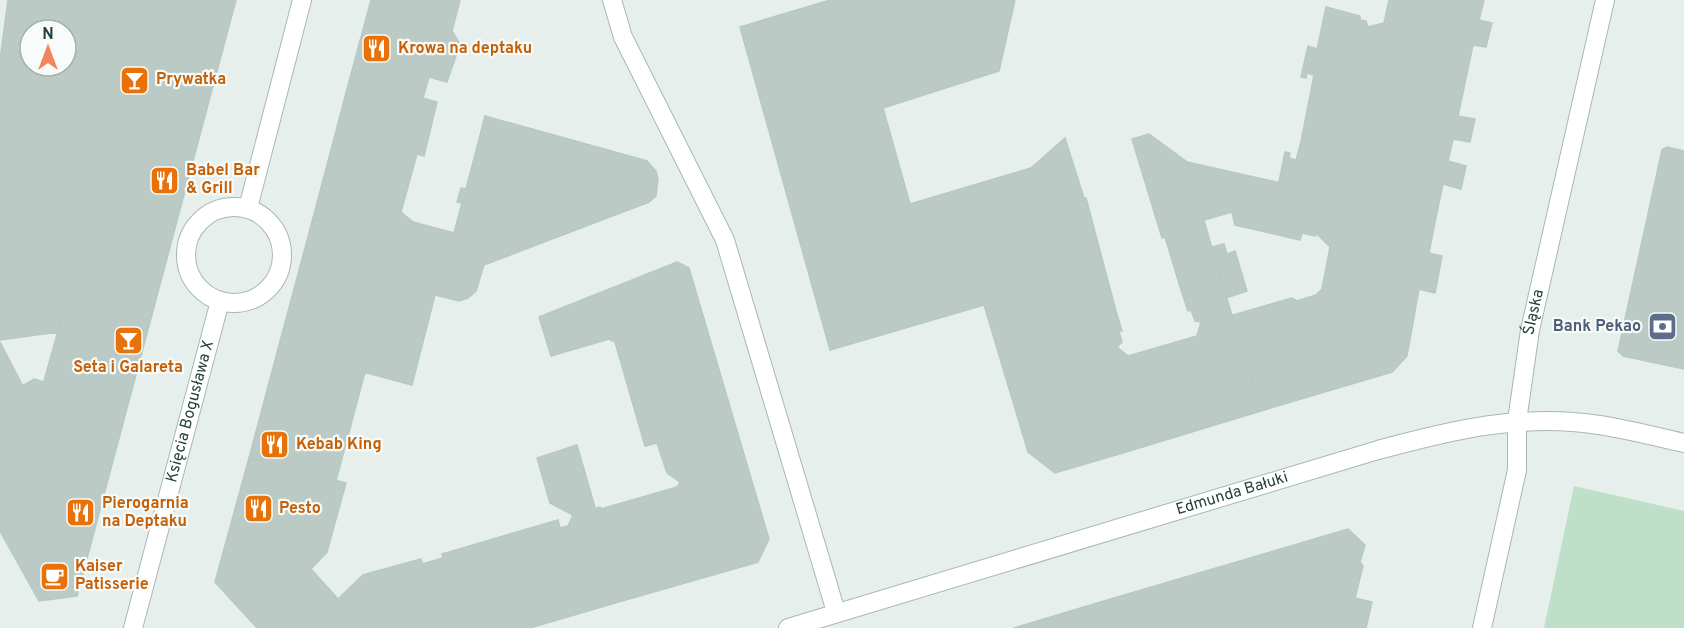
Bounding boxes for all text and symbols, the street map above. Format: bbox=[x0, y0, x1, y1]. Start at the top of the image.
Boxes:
north arrow bbox=[18, 18, 78, 78]
text: N bbox=[42, 25, 54, 45]
restaurant icon: Krowa na deptaku bbox=[361, 33, 393, 65]
place label: Krowa na deptaku bbox=[398, 39, 532, 59]
bar icon: Prywatka bbox=[119, 64, 151, 96]
place label: Prywatka bbox=[156, 70, 226, 90]
place label: Babel Bar & Grill bbox=[186, 161, 260, 199]
restaurant icon: Babel Bar & Grill bbox=[149, 164, 181, 196]
street label: Śląska bbox=[1517, 287, 1549, 336]
bank icon: Bank Pekao bbox=[1646, 311, 1678, 343]
place label: Bank Pekao bbox=[1553, 317, 1641, 337]
bar icon: Seta i Galareta bbox=[112, 324, 144, 356]
street label: Księcia Bogusława X bbox=[162, 338, 219, 485]
place label: Seta i Galareta bbox=[73, 358, 183, 378]
restaurant icon: Kebab King bbox=[259, 429, 291, 461]
place label: Kebab King bbox=[296, 435, 382, 455]
street label: Edmunda Bałuki bbox=[1174, 468, 1291, 520]
restaurant icon: Pesto bbox=[242, 493, 274, 525]
place label: Pierogarnia na Deptaku bbox=[102, 494, 189, 532]
restaurant icon: Pierogarnia na Deptaku bbox=[65, 497, 97, 529]
place label: Pesto bbox=[279, 499, 321, 519]
place label: Kaiser Patisserie bbox=[75, 557, 149, 595]
cafe icon: Kaiser Patisserie bbox=[38, 560, 70, 592]

